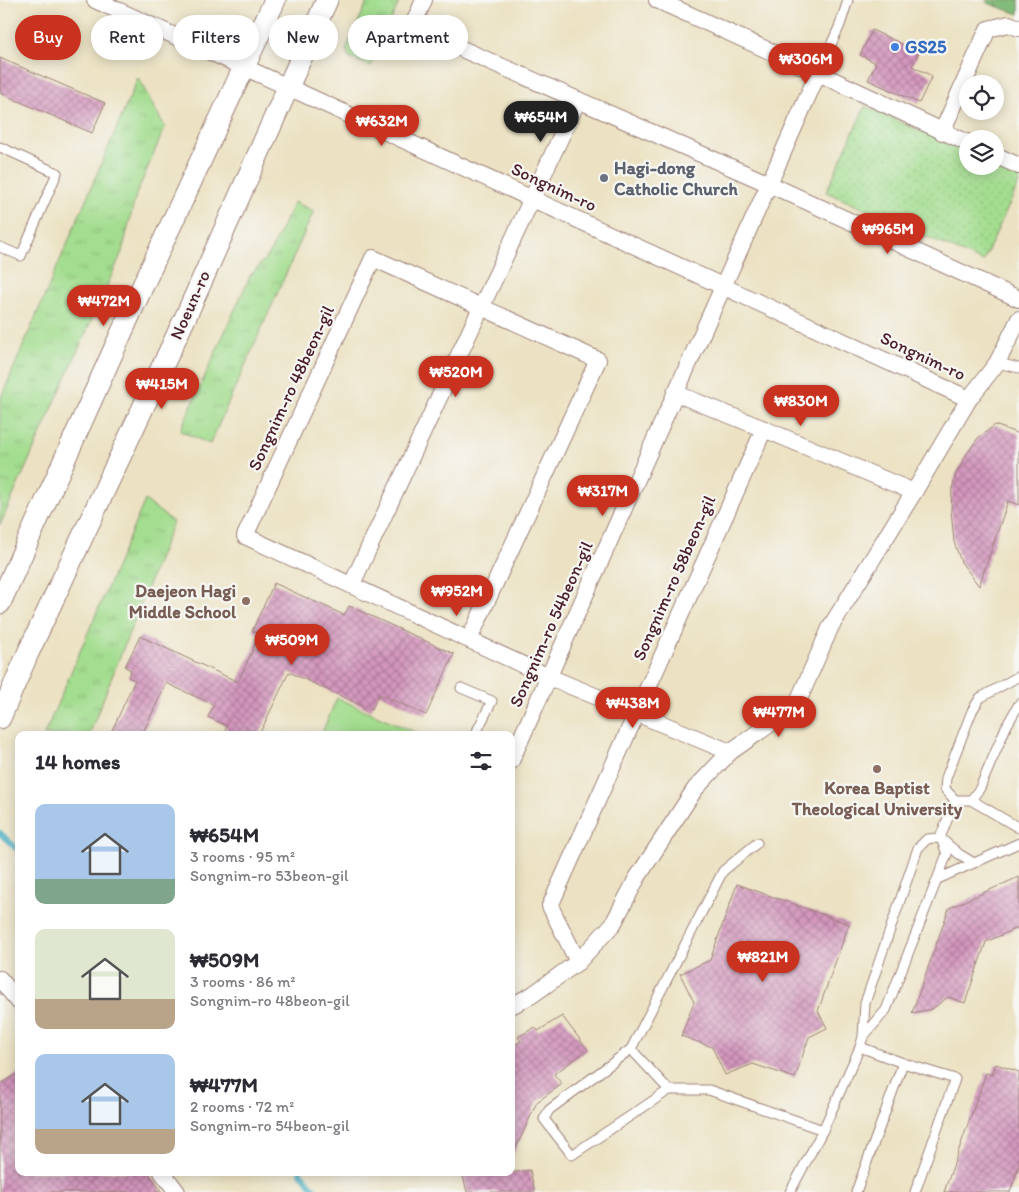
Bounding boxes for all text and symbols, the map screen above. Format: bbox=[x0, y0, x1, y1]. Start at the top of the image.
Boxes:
chip: Buy bbox=[15, 15, 81, 60]
chip: Rent bbox=[91, 15, 163, 60]
chip: Filters bbox=[173, 15, 259, 60]
chip: New bbox=[269, 15, 338, 60]
chip: Apartment bbox=[348, 15, 468, 60]
place label: GS25 bbox=[905, 36, 947, 58]
marker: GS25 bbox=[889, 41, 901, 53]
pin: ₩306M bbox=[771, 42, 841, 85]
text: ₩306M bbox=[779, 49, 833, 68]
map controls bbox=[959, 75, 1004, 175]
button: locate bbox=[959, 75, 1004, 120]
pin: ₩654M bbox=[506, 100, 576, 143]
pin: ₩632M bbox=[347, 104, 417, 147]
text: ₩654M bbox=[515, 107, 567, 126]
text: ₩632M bbox=[356, 111, 408, 130]
button: layers bbox=[959, 130, 1004, 175]
place label: Hagi-dong Catholic Church bbox=[614, 157, 738, 200]
street label: Songnim-ro bbox=[508, 158, 600, 216]
marker: Hagi-dong Catholic Church bbox=[598, 172, 610, 184]
pin: ₩965M bbox=[853, 212, 923, 255]
text: ₩965M bbox=[862, 219, 914, 238]
street label: Noeun-ro bbox=[165, 267, 215, 343]
pin: ₩472M bbox=[69, 284, 139, 327]
text: ₩472M bbox=[78, 291, 130, 310]
street label: Songnim-ro 48beon-gil bbox=[243, 302, 339, 474]
street label: Songnim-ro bbox=[877, 327, 969, 385]
pin: ₩520M bbox=[421, 356, 491, 398]
text: ₩520M bbox=[430, 362, 482, 381]
pin: ₩415M bbox=[127, 368, 197, 410]
text: ₩415M bbox=[136, 374, 188, 393]
pin: ₩830M bbox=[766, 384, 836, 427]
text: ₩830M bbox=[774, 391, 828, 410]
pin: ₩317M bbox=[568, 474, 638, 517]
text: ₩317M bbox=[578, 481, 628, 500]
street label: Songnim-ro 58beon-gil bbox=[628, 492, 720, 664]
street label: Songnim-ro 54beon-gil bbox=[504, 538, 598, 710]
pin: ₩952M bbox=[422, 574, 492, 617]
place label: Daejeon Hagi Middle School bbox=[129, 580, 237, 623]
text: ₩952M bbox=[431, 581, 483, 600]
marker: Daejeon Hagi Middle School bbox=[240, 595, 252, 607]
pin: ₩509M bbox=[257, 624, 327, 666]
text: ₩509M bbox=[266, 630, 318, 649]
pin: ₩438M bbox=[598, 686, 668, 729]
text: ₩438M bbox=[606, 693, 660, 712]
pin: ₩477M bbox=[744, 696, 814, 738]
text: ₩477M bbox=[753, 702, 805, 721]
icon: filters bbox=[467, 747, 495, 775]
text: 14 homes bbox=[35, 749, 120, 774]
marker: Korea Baptist Theological University bbox=[871, 763, 883, 775]
place label: Korea Baptist Theological University bbox=[791, 777, 963, 820]
text: ₩654M bbox=[190, 822, 259, 847]
icon: home bbox=[75, 824, 135, 884]
text: 3 rooms · 95 m² bbox=[190, 847, 295, 866]
text: Songnim-ro 53beon-gil bbox=[190, 866, 349, 885]
pin: ₩821M bbox=[728, 940, 798, 983]
text: ₩509M bbox=[190, 947, 259, 972]
text: ₩821M bbox=[738, 947, 788, 966]
icon: home bbox=[75, 949, 135, 1009]
text: 3 rooms · 86 m² bbox=[190, 972, 295, 991]
text: Songnim-ro 48beon-gil bbox=[190, 991, 350, 1010]
text: ₩477M bbox=[190, 1072, 258, 1097]
icon: home bbox=[75, 1074, 135, 1134]
text: 2 rooms · 72 m² bbox=[190, 1097, 294, 1116]
text: Songnim-ro 54beon-gil bbox=[190, 1116, 349, 1135]

